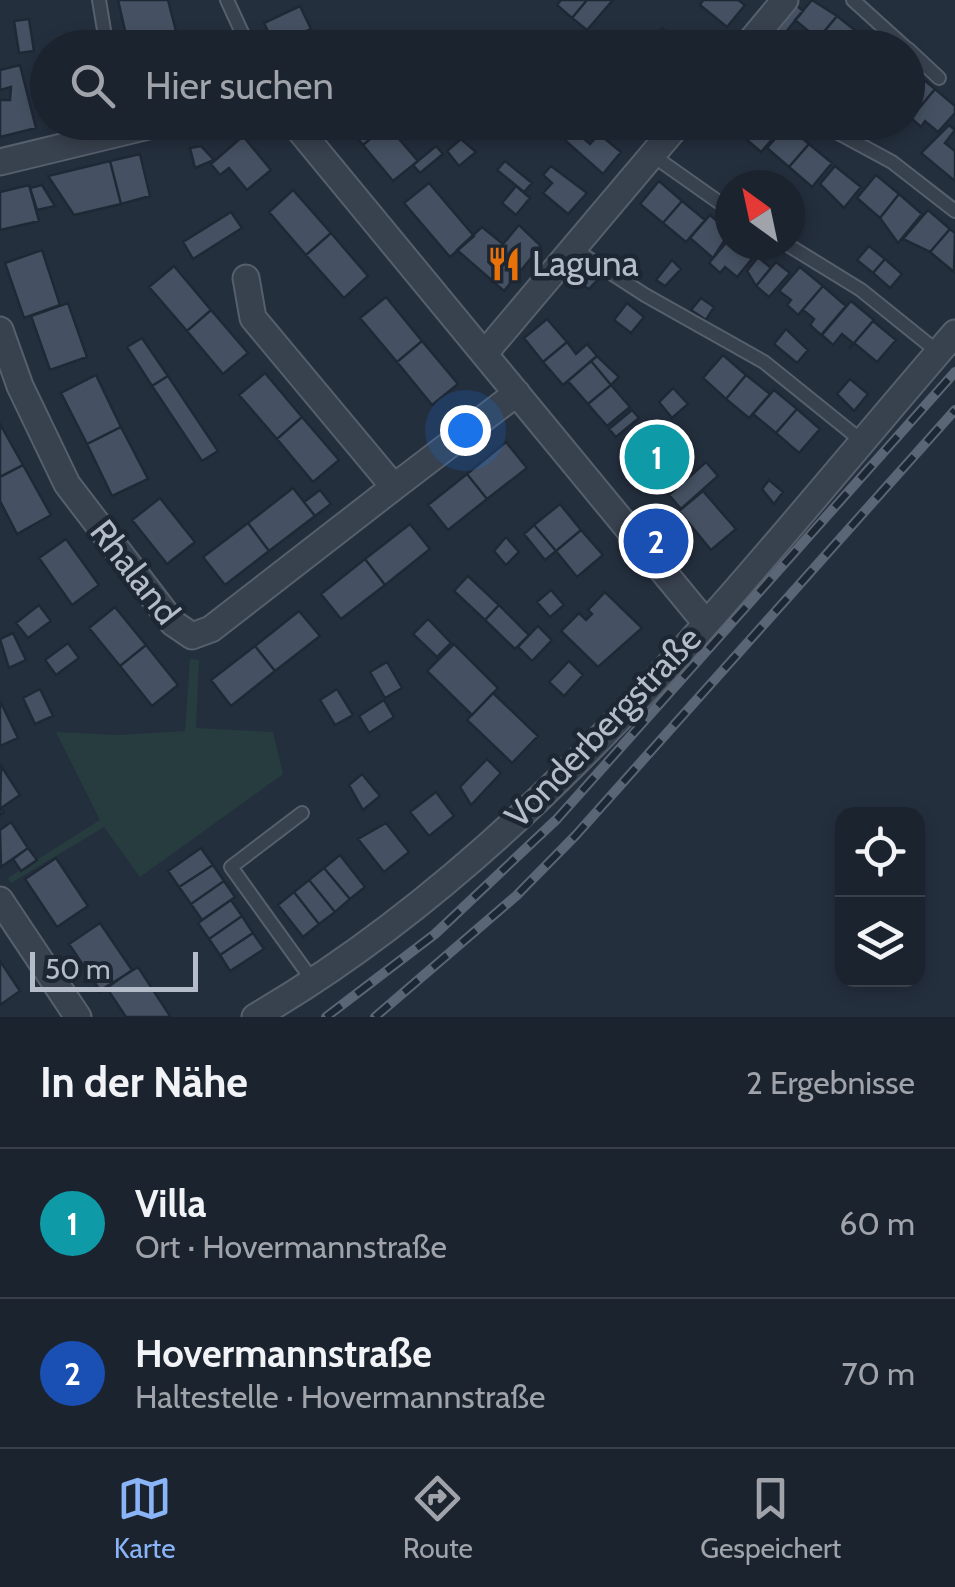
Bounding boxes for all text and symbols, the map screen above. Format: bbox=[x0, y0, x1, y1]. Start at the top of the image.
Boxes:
search box bbox=[30, 30, 925, 140]
icon: search bbox=[65, 58, 120, 113]
text: Hier suchen bbox=[145, 62, 334, 109]
north arrow bbox=[715, 170, 805, 260]
place label: Laguna bbox=[532, 242, 639, 285]
restaurant icon: Laguna bbox=[485, 245, 523, 283]
your location bbox=[440, 405, 491, 456]
pin: 1 bbox=[624, 420, 690, 494]
pin: 2 bbox=[624, 504, 688, 578]
street label: Rhaland bbox=[81, 511, 189, 632]
street label: Vonderbergstraße bbox=[496, 617, 710, 837]
map controls bbox=[835, 807, 925, 987]
button: locate bbox=[835, 807, 925, 897]
button: layers bbox=[835, 897, 925, 987]
scale bar bbox=[30, 947, 198, 991]
text: 50 m bbox=[45, 952, 111, 986]
text: In der Nähe bbox=[40, 1056, 248, 1108]
text: 2 Ergebnisse bbox=[746, 1063, 915, 1102]
text: Villa bbox=[135, 1180, 206, 1227]
text: 1 bbox=[67, 1204, 78, 1243]
text: 60 m bbox=[839, 1204, 915, 1243]
text: Ort · Hovermannstraße bbox=[135, 1227, 447, 1266]
text: Hovermannstraße bbox=[135, 1330, 432, 1377]
text: 2 bbox=[64, 1354, 81, 1393]
text: 70 m bbox=[842, 1354, 915, 1393]
text: Haltestelle · Hovermannstraße bbox=[135, 1377, 545, 1416]
tab: Karte bbox=[114, 1471, 175, 1565]
tab: Route bbox=[403, 1471, 473, 1565]
tab: Gespeichert bbox=[700, 1471, 841, 1565]

